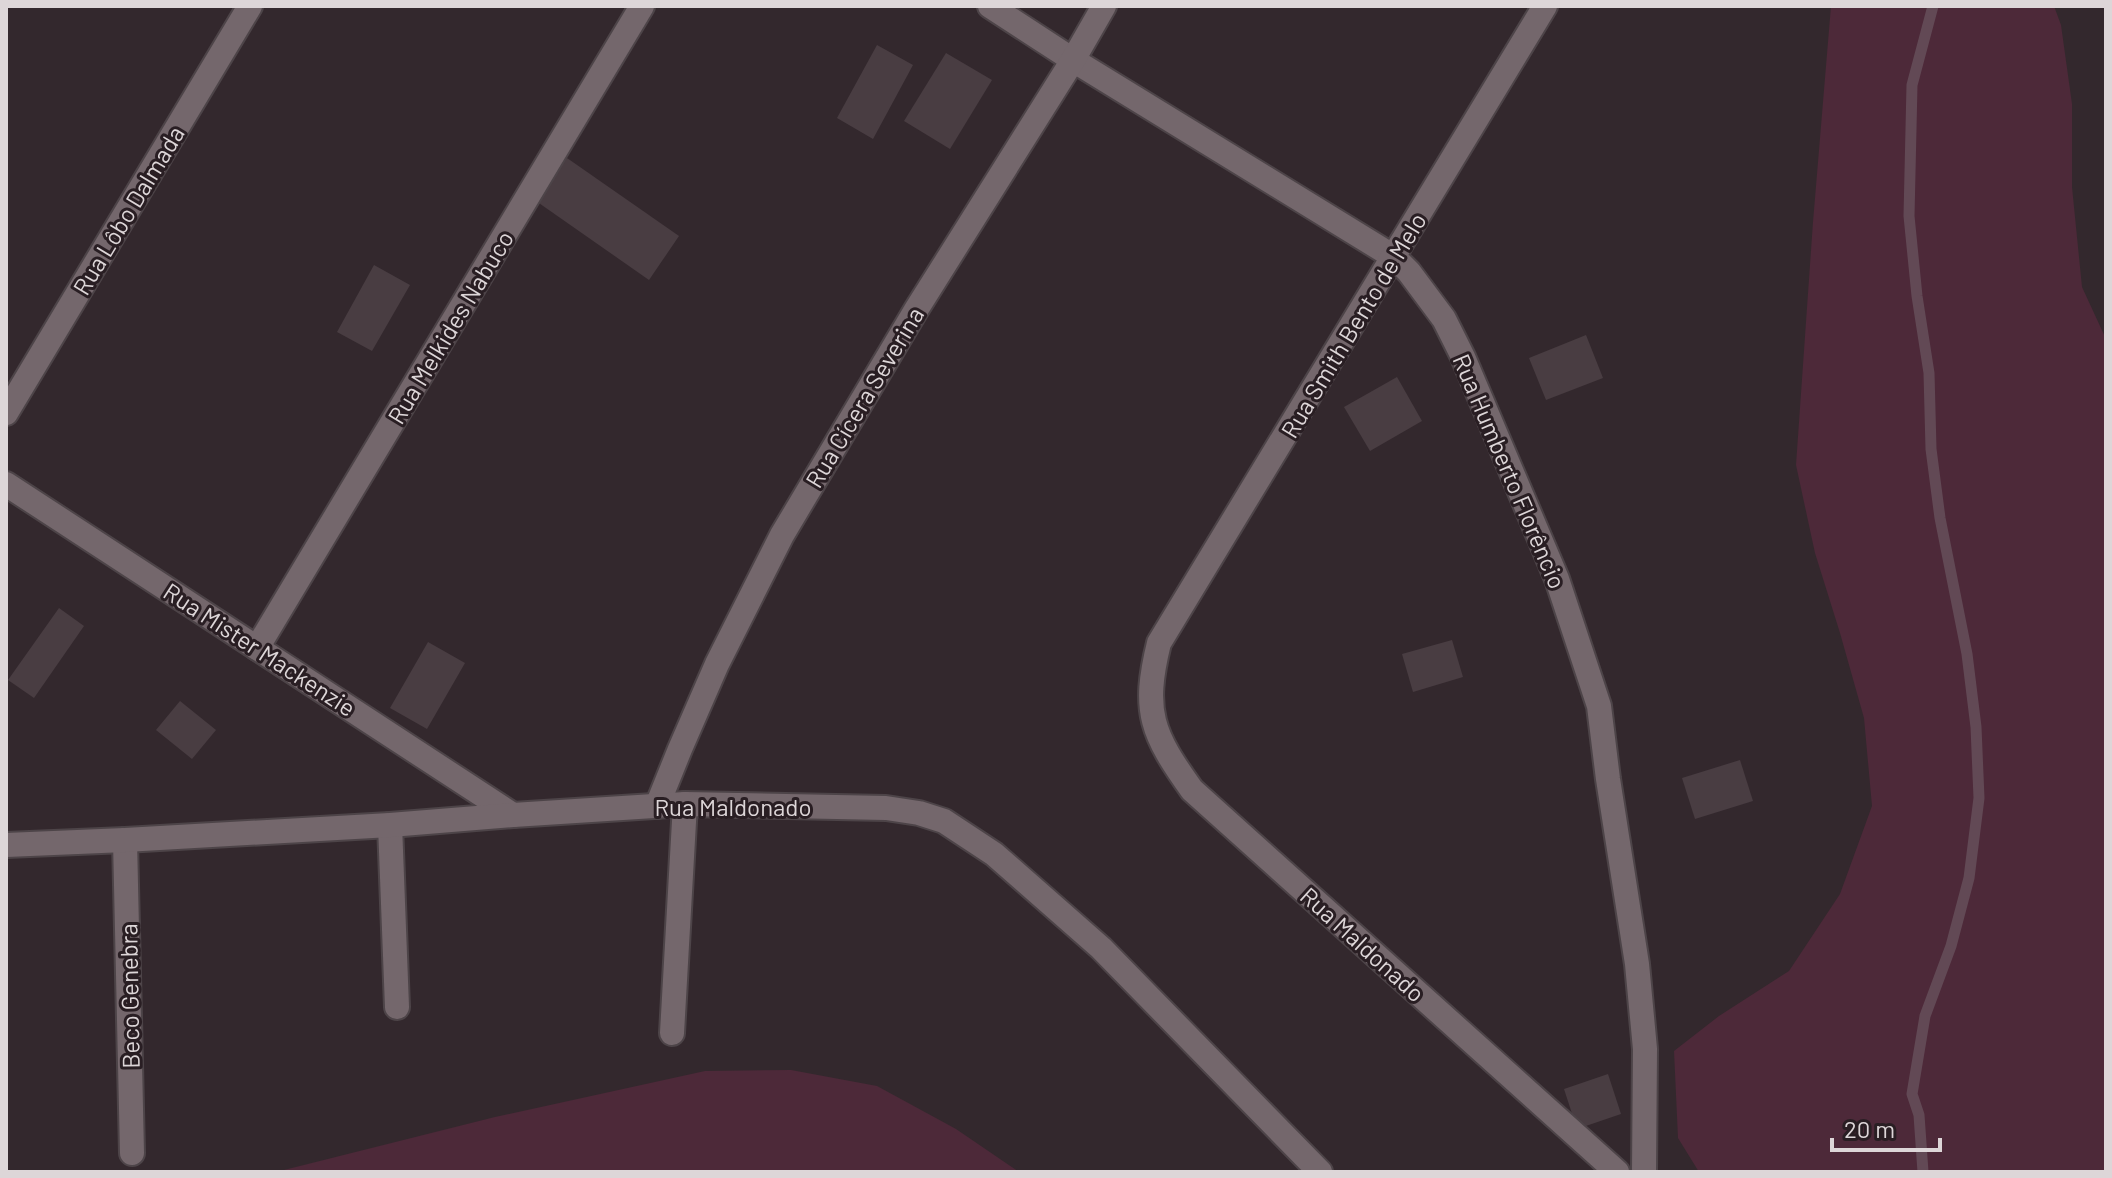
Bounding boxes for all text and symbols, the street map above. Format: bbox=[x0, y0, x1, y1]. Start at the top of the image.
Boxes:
street label: Rua Lôbo Dalmada bbox=[66, 120, 190, 300]
street label: Rua Smith Bento de Melo bbox=[1274, 207, 1432, 443]
street label: Rua Melkides Nabuco bbox=[381, 225, 519, 429]
street label: Rua Cícera Severina bbox=[799, 301, 929, 493]
street label: Rua Humberto Florêncio bbox=[1447, 349, 1573, 593]
street label: Rua Mister Mackenzie bbox=[159, 576, 361, 722]
street label: Rua Maldonado bbox=[654, 792, 812, 821]
street label: Rua Maldonado bbox=[1295, 881, 1431, 1007]
street label: Beco Genebra bbox=[113, 923, 145, 1069]
scale bar bbox=[1832, 1102, 1940, 1152]
text: 20 m bbox=[1844, 1114, 1895, 1143]

